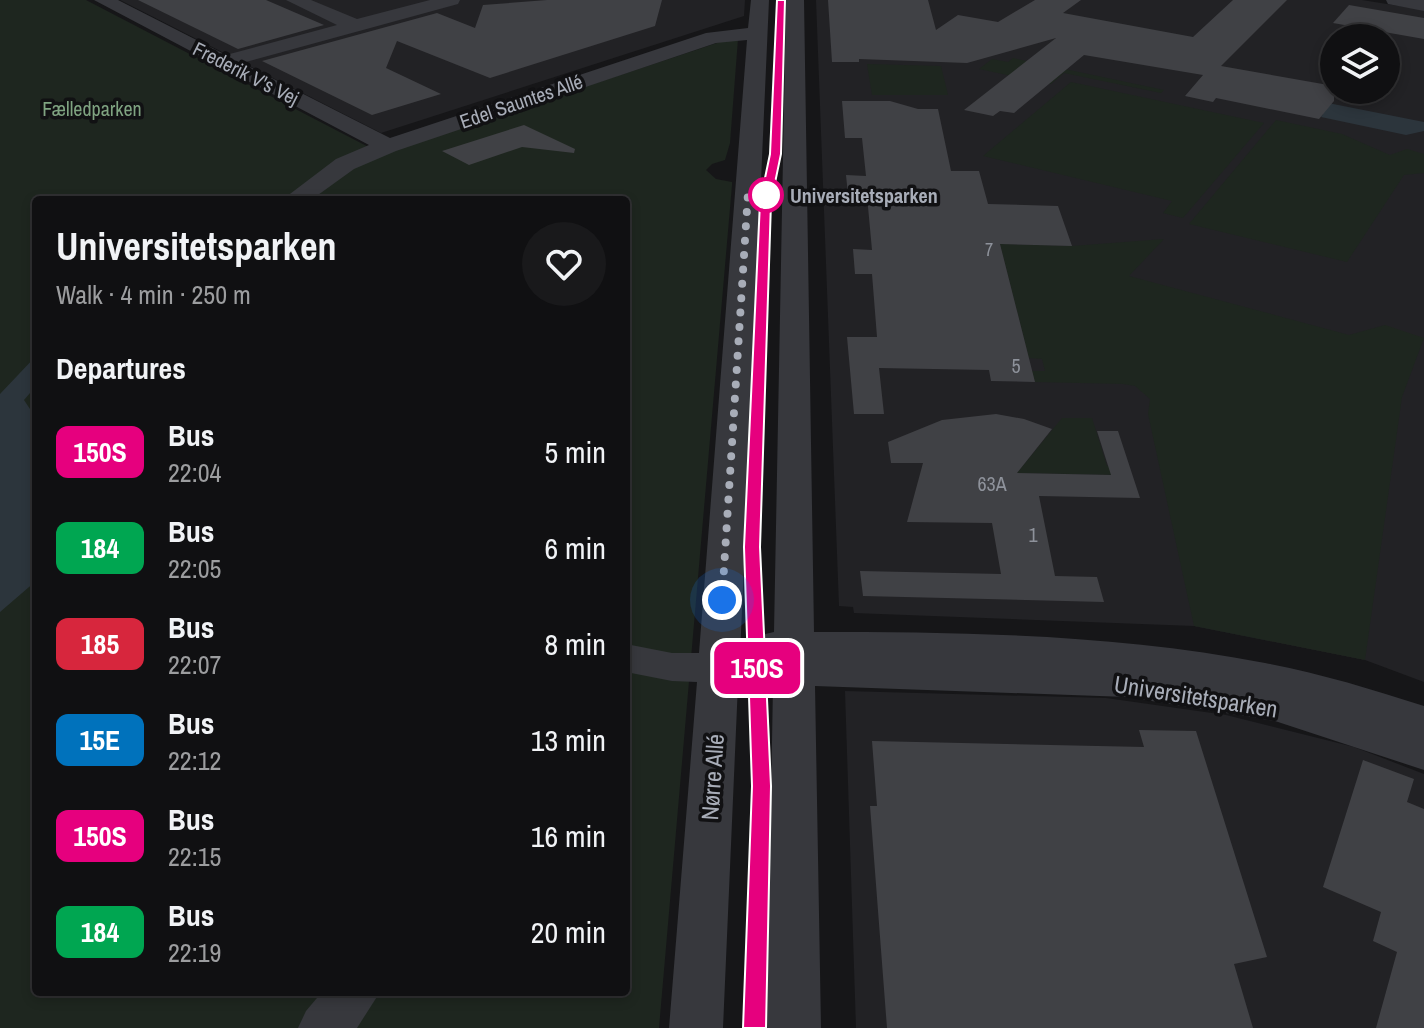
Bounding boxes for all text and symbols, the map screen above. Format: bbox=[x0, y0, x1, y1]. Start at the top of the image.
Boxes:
map controls bbox=[1320, 24, 1400, 104]
button: layers bbox=[1320, 24, 1400, 104]
street label: Frederik V's Vej bbox=[189, 35, 303, 111]
street label: Edel Sauntes Allé bbox=[456, 67, 586, 135]
park label: Fælledparken bbox=[42, 95, 142, 122]
marker: Universitetsparken bbox=[749, 178, 783, 212]
place label: Universitetsparken bbox=[790, 182, 938, 209]
text: Universitetsparken bbox=[56, 221, 337, 272]
button: heart bbox=[522, 222, 606, 306]
house number: 7 bbox=[985, 237, 993, 262]
text: Walk · 4 min · 250 m bbox=[56, 277, 251, 312]
text: Departures bbox=[56, 348, 186, 388]
house number: 5 bbox=[1011, 352, 1021, 379]
text: Bus bbox=[168, 415, 214, 455]
text: 5 min bbox=[544, 432, 606, 472]
text: 150S bbox=[73, 433, 127, 471]
text: 22:04 bbox=[168, 455, 221, 490]
house number: 63A bbox=[977, 470, 1007, 497]
text: Bus bbox=[168, 511, 214, 551]
house number: 1 bbox=[1028, 521, 1038, 548]
text: 6 min bbox=[544, 528, 606, 568]
text: 184 bbox=[81, 529, 119, 567]
text: 22:05 bbox=[168, 551, 221, 586]
your location bbox=[702, 580, 742, 620]
text: Bus bbox=[168, 607, 214, 647]
text: 8 min bbox=[544, 624, 606, 664]
text: 185 bbox=[81, 625, 119, 663]
line badge: 150S bbox=[701, 642, 813, 694]
text: 22:07 bbox=[168, 647, 221, 682]
text: 150S bbox=[730, 649, 784, 687]
street label: Universitetsparken bbox=[1112, 667, 1280, 725]
text: Bus bbox=[168, 703, 214, 743]
text: 13 min bbox=[531, 720, 606, 760]
text: 15E bbox=[80, 721, 120, 759]
street label: Nørre Allé bbox=[693, 733, 731, 821]
text: 22:12 bbox=[168, 743, 221, 778]
text: Bus bbox=[168, 799, 214, 839]
text: 16 min bbox=[531, 816, 606, 856]
text: 150S bbox=[73, 817, 127, 855]
text: 22:15 bbox=[168, 839, 221, 874]
text: Bus bbox=[168, 895, 214, 935]
text: 20 min bbox=[531, 912, 606, 952]
text: 184 bbox=[81, 913, 119, 951]
text: 22:19 bbox=[168, 935, 221, 970]

